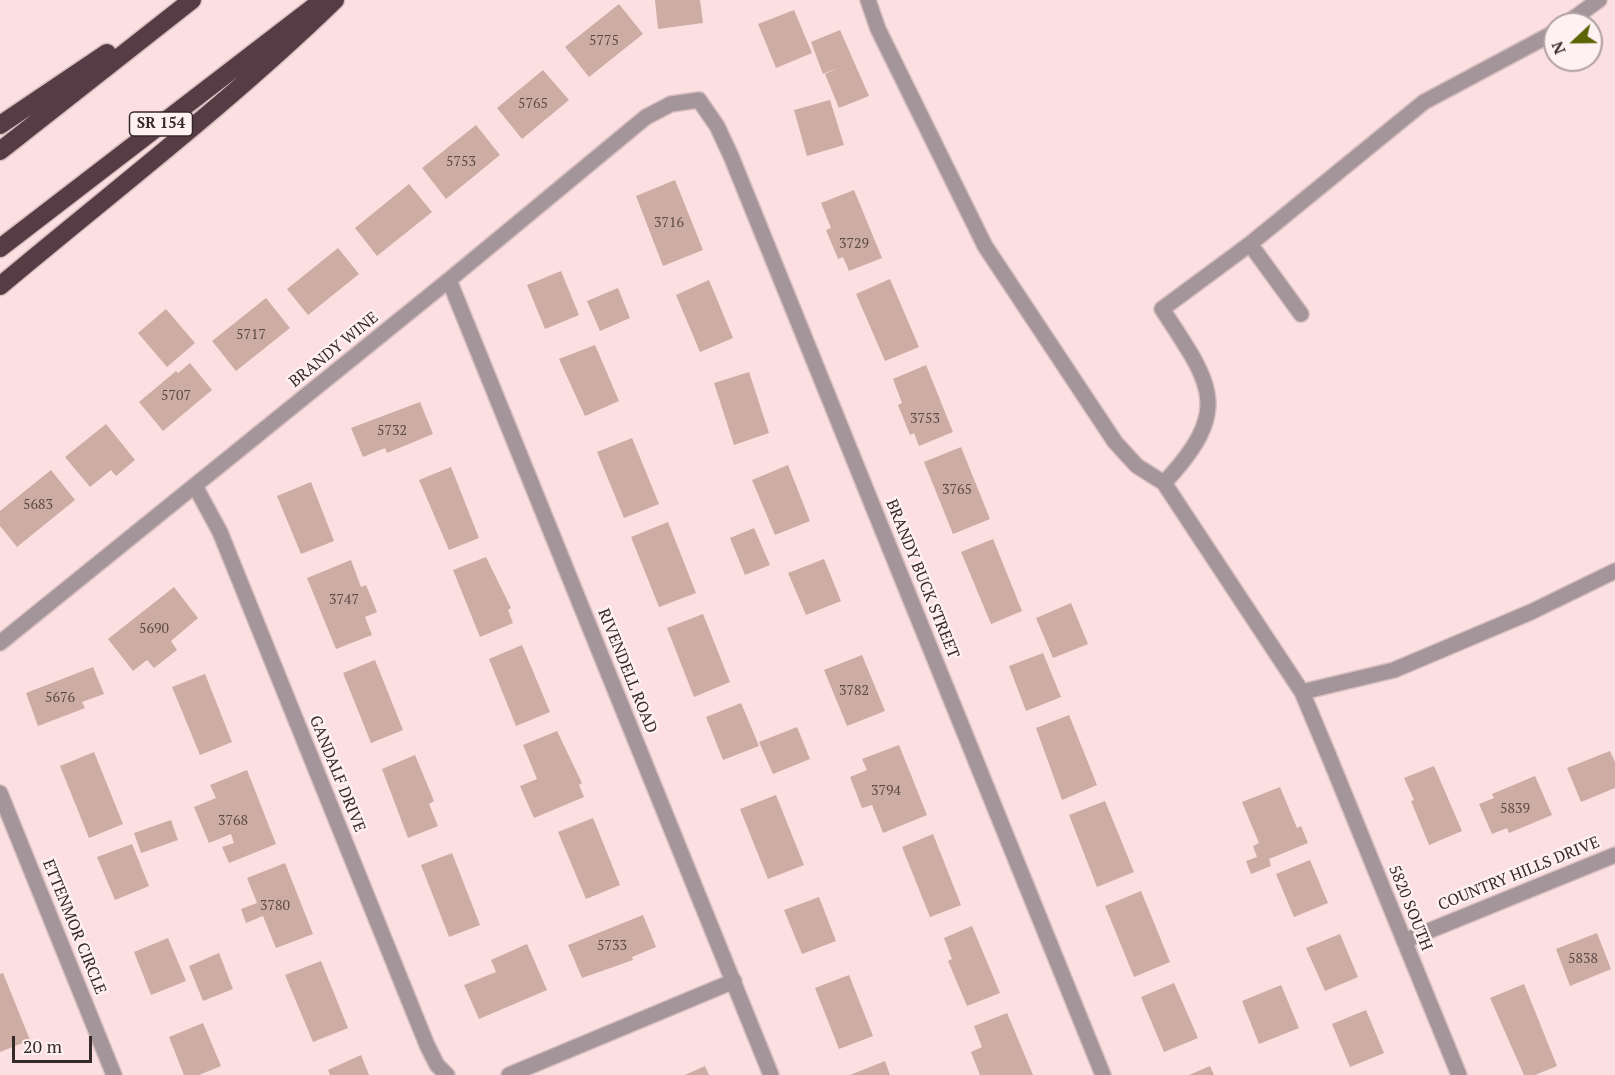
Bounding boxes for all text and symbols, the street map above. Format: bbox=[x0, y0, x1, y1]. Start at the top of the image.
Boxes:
north arrow bbox=[1543, 12, 1603, 72]
house number: 5775 bbox=[589, 33, 619, 49]
text: N bbox=[1546, 38, 1571, 58]
house number: 5765 bbox=[518, 96, 548, 112]
road number: SR 154 bbox=[130, 112, 192, 136]
house number: 5753 bbox=[446, 154, 476, 170]
house number: 3716 bbox=[654, 215, 684, 231]
house number: 3729 bbox=[839, 236, 869, 252]
street label: BRANDY WINE bbox=[286, 308, 382, 392]
house number: 5717 bbox=[236, 327, 266, 343]
house number: 5707 bbox=[161, 388, 191, 404]
house number: 3753 bbox=[910, 411, 940, 427]
house number: 5732 bbox=[377, 423, 407, 439]
house number: 3765 bbox=[942, 482, 972, 498]
house number: 5683 bbox=[23, 497, 53, 513]
street label: BRANDY BUCK STREET bbox=[881, 497, 963, 661]
house number: 3747 bbox=[329, 592, 359, 608]
street label: RIVENDELL ROAD bbox=[593, 606, 661, 736]
house number: 5690 bbox=[139, 621, 169, 637]
house number: 3782 bbox=[839, 683, 869, 699]
house number: 5676 bbox=[45, 690, 75, 706]
street label: GANDALF DRIVE bbox=[305, 713, 369, 835]
house number: 3794 bbox=[871, 783, 901, 799]
house number: 5839 bbox=[1500, 801, 1530, 817]
house number: 3768 bbox=[218, 813, 248, 829]
street label: COUNTRY HILLS DRIVE bbox=[1436, 833, 1602, 915]
street label: ETTENMOR CIRCLE bbox=[38, 857, 110, 997]
street label: 5820 SOUTH bbox=[1384, 862, 1436, 954]
house number: 3780 bbox=[260, 898, 290, 914]
house number: 5733 bbox=[597, 938, 627, 954]
house number: 5838 bbox=[1568, 951, 1598, 967]
scale bar bbox=[15, 1024, 94, 1062]
text: 20 m bbox=[23, 1034, 62, 1058]

